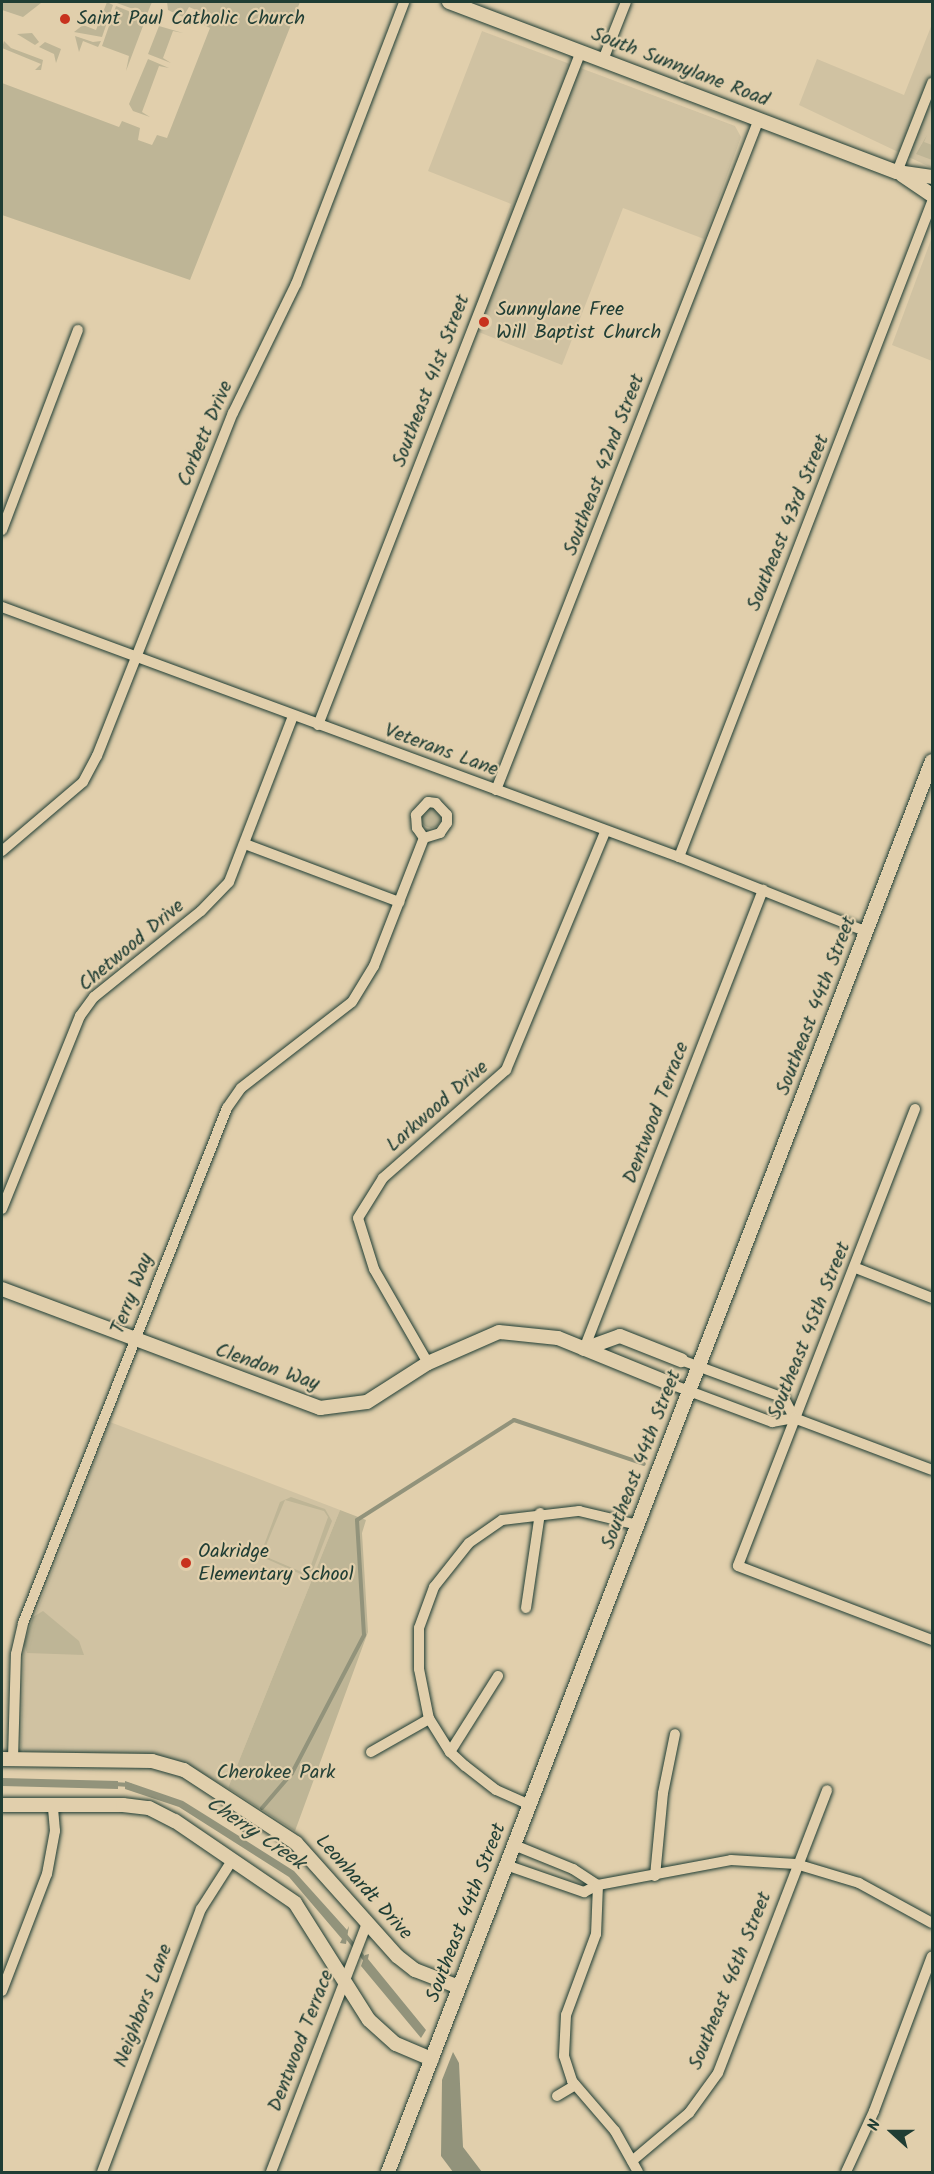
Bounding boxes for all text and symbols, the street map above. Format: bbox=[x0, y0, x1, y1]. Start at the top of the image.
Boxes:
place label: Saint Paul Catholic Church bbox=[77, 7, 305, 31]
marker: Saint Paul Catholic Church bbox=[58, 12, 72, 26]
street label: South Sunnylane Road bbox=[588, 23, 772, 113]
street label: Southeast 41st Street bbox=[388, 291, 476, 471]
place label: Sunnylane Free Will Baptist Church bbox=[496, 298, 661, 345]
marker: Sunnylane Free Will Baptist Church bbox=[477, 315, 491, 329]
street label: Southeast 42nd Street bbox=[559, 371, 651, 559]
street label: Corbett Drive bbox=[173, 378, 239, 490]
street label: Southeast 43rd Street bbox=[743, 431, 835, 615]
street label: Veterans Lane bbox=[381, 719, 501, 783]
street label: Chetwood Drive bbox=[74, 895, 190, 997]
street label: Southeast 44th Street bbox=[772, 913, 862, 1099]
street label: Dentwood Terrace bbox=[619, 1039, 695, 1187]
street label: Larkwood Drive bbox=[382, 1056, 494, 1158]
street label: Southeast 45th Street bbox=[763, 1239, 857, 1423]
street label: Terry Way bbox=[107, 1250, 159, 1338]
street label: Clendon Way bbox=[212, 1339, 322, 1397]
street label: Southeast 44th Street bbox=[597, 1367, 687, 1553]
place label: Oakridge Elementary School bbox=[198, 1540, 354, 1587]
marker: Oakridge Elementary School bbox=[179, 1556, 193, 1570]
park label: Cherokee Park bbox=[216, 1761, 336, 1785]
water label: Cherry Creek bbox=[201, 1792, 309, 1876]
street label: Southeast 44th Street bbox=[422, 1820, 512, 2006]
street label: Leonhardt Drive bbox=[309, 1830, 417, 1946]
street label: Southeast 46th Street bbox=[684, 1889, 778, 2073]
street label: Neighbors Lane bbox=[109, 1941, 179, 2071]
street label: Dentwood Terrace bbox=[264, 1967, 340, 2115]
north arrow bbox=[862, 2102, 922, 2162]
text: N bbox=[861, 2116, 888, 2135]

